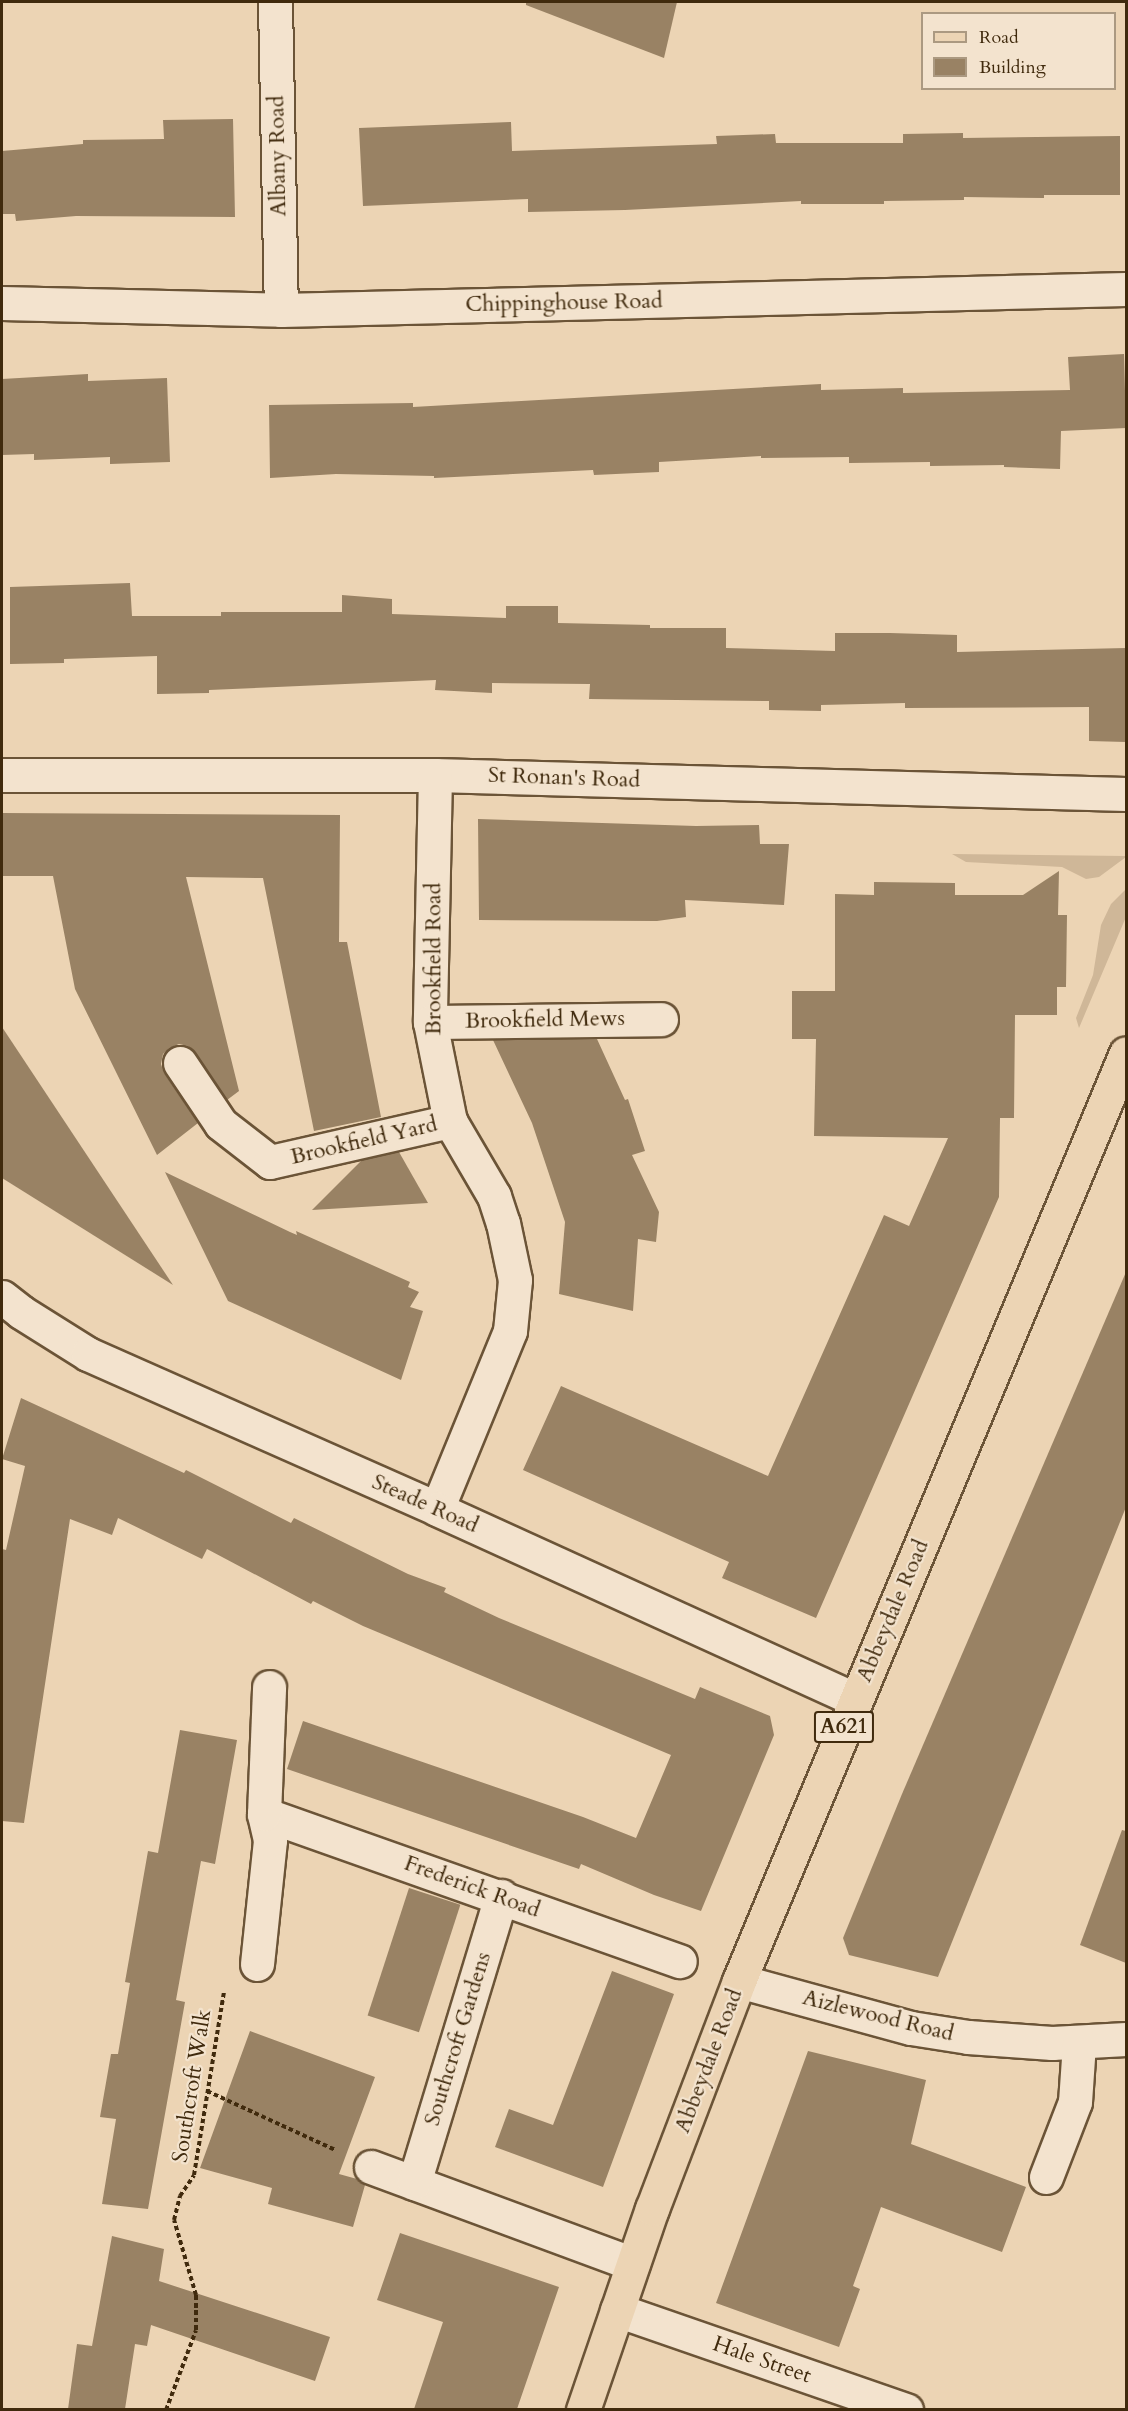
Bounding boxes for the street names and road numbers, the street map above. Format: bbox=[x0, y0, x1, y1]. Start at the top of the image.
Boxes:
street label: Albany Road bbox=[264, 95, 292, 217]
street label: Chippinghouse Road bbox=[465, 288, 663, 318]
street label: St Ronan's Road bbox=[488, 762, 640, 794]
street label: Brookfield Road bbox=[421, 883, 447, 1035]
street label: Brookfield Mews bbox=[465, 1005, 625, 1035]
street label: Brookfield Yard bbox=[288, 1111, 440, 1171]
street label: Steade Road bbox=[368, 1469, 482, 1539]
street label: Abbeydale Road bbox=[851, 1536, 935, 1686]
road number: A621 bbox=[812, 1709, 876, 1745]
street label: Frederick Road bbox=[401, 1850, 543, 1924]
street label: Southcroft Gardens bbox=[419, 1949, 497, 2129]
street label: Aizlewood Road bbox=[800, 1984, 956, 2048]
street label: Abbeydale Road bbox=[669, 1985, 749, 2137]
street label: Southcroft Walk bbox=[167, 2008, 217, 2164]
street label: Hale Street bbox=[709, 2331, 815, 2389]

